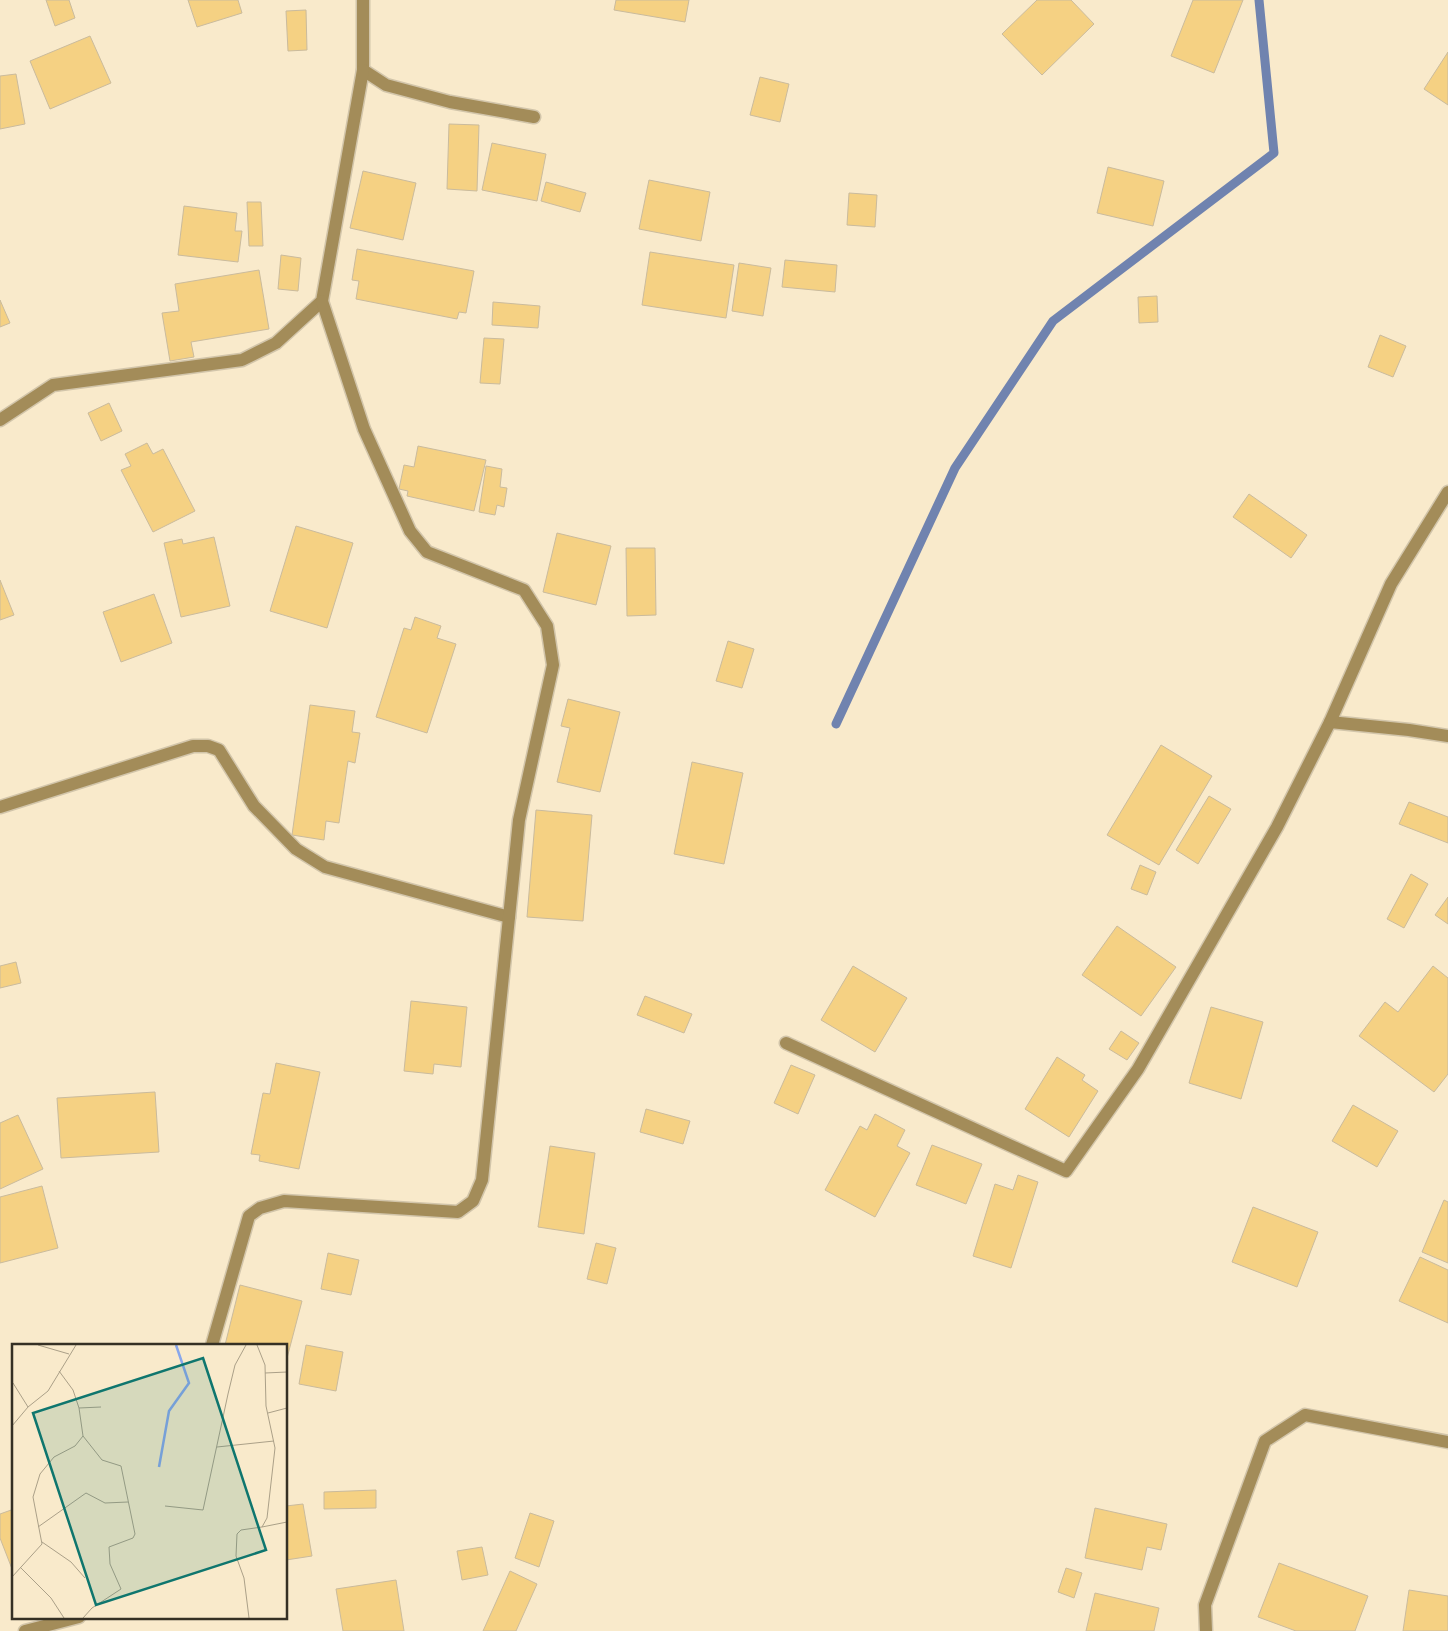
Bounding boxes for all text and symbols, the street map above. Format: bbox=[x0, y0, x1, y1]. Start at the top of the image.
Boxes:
inset map bbox=[12, 1344, 288, 1618]

